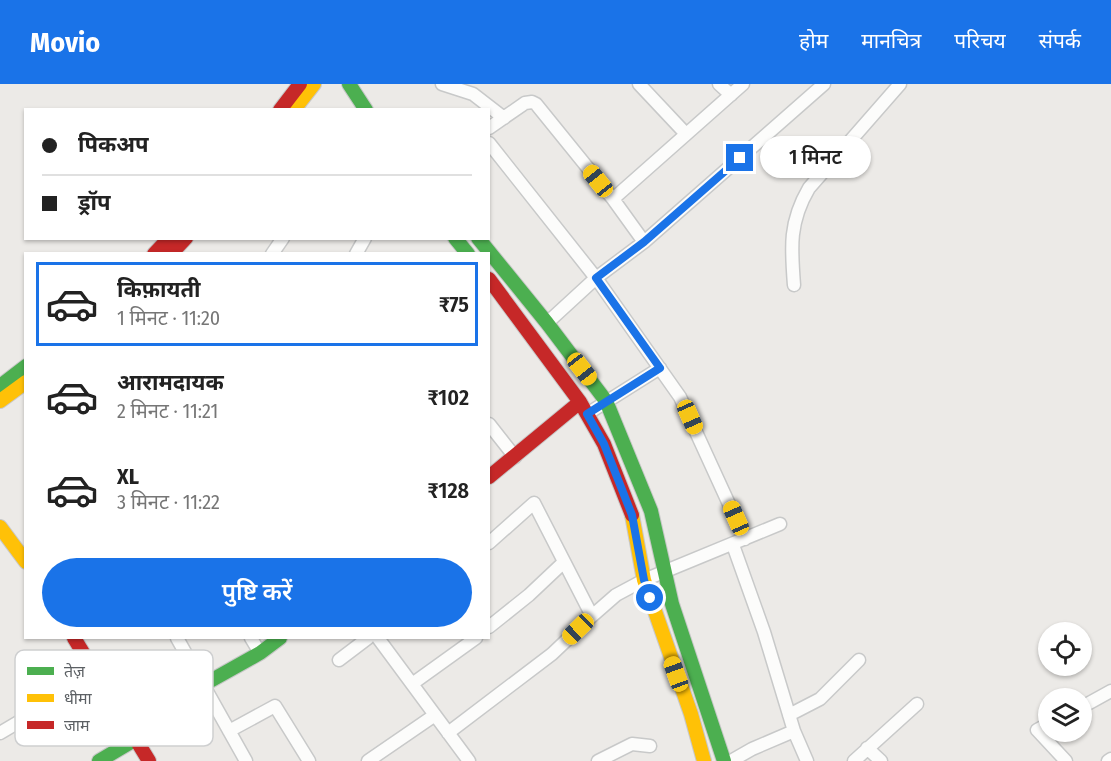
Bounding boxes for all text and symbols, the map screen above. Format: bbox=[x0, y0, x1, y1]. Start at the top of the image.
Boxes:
text: Movio bbox=[30, 26, 100, 59]
text: होम bbox=[799, 28, 828, 54]
text: मानचित्र bbox=[861, 28, 921, 54]
text: परिचय bbox=[954, 28, 1006, 54]
text: संपर्क bbox=[1039, 28, 1081, 54]
text: पिकअप bbox=[78, 131, 149, 158]
callout: 1 मिनट bbox=[761, 137, 872, 179]
route end bbox=[726, 144, 753, 171]
text: 1 मिनट bbox=[789, 145, 842, 169]
car bbox=[580, 161, 616, 201]
text: ड्रॉप bbox=[78, 189, 111, 216]
text: किफ़ायती bbox=[117, 276, 201, 303]
icon: car bbox=[45, 277, 99, 331]
text: ₹75 bbox=[439, 291, 469, 318]
text: 1 मिनट · 11:20 bbox=[117, 306, 220, 330]
car bbox=[564, 349, 600, 389]
text: आरामदायक bbox=[117, 369, 224, 396]
icon: car bbox=[45, 370, 99, 424]
text: ₹102 bbox=[427, 384, 469, 411]
car bbox=[674, 397, 706, 437]
text: 2 मिनट · 11:21 bbox=[117, 399, 218, 423]
icon: car bbox=[45, 463, 99, 517]
text: XL bbox=[117, 463, 139, 490]
text: ₹128 bbox=[428, 477, 469, 504]
text: 3 मिनट · 11:22 bbox=[117, 490, 220, 514]
car bbox=[720, 498, 752, 538]
button: पुष्टि करें bbox=[42, 558, 472, 627]
route start bbox=[636, 584, 663, 611]
car bbox=[559, 610, 597, 648]
map controls bbox=[1038, 622, 1092, 742]
button: locate bbox=[1038, 622, 1092, 676]
legend bbox=[15, 650, 213, 746]
car bbox=[661, 654, 691, 694]
text: तेज़ bbox=[64, 662, 86, 681]
button: layers bbox=[1038, 688, 1092, 742]
text: धीमा bbox=[64, 689, 93, 708]
text: जाम bbox=[64, 716, 90, 735]

